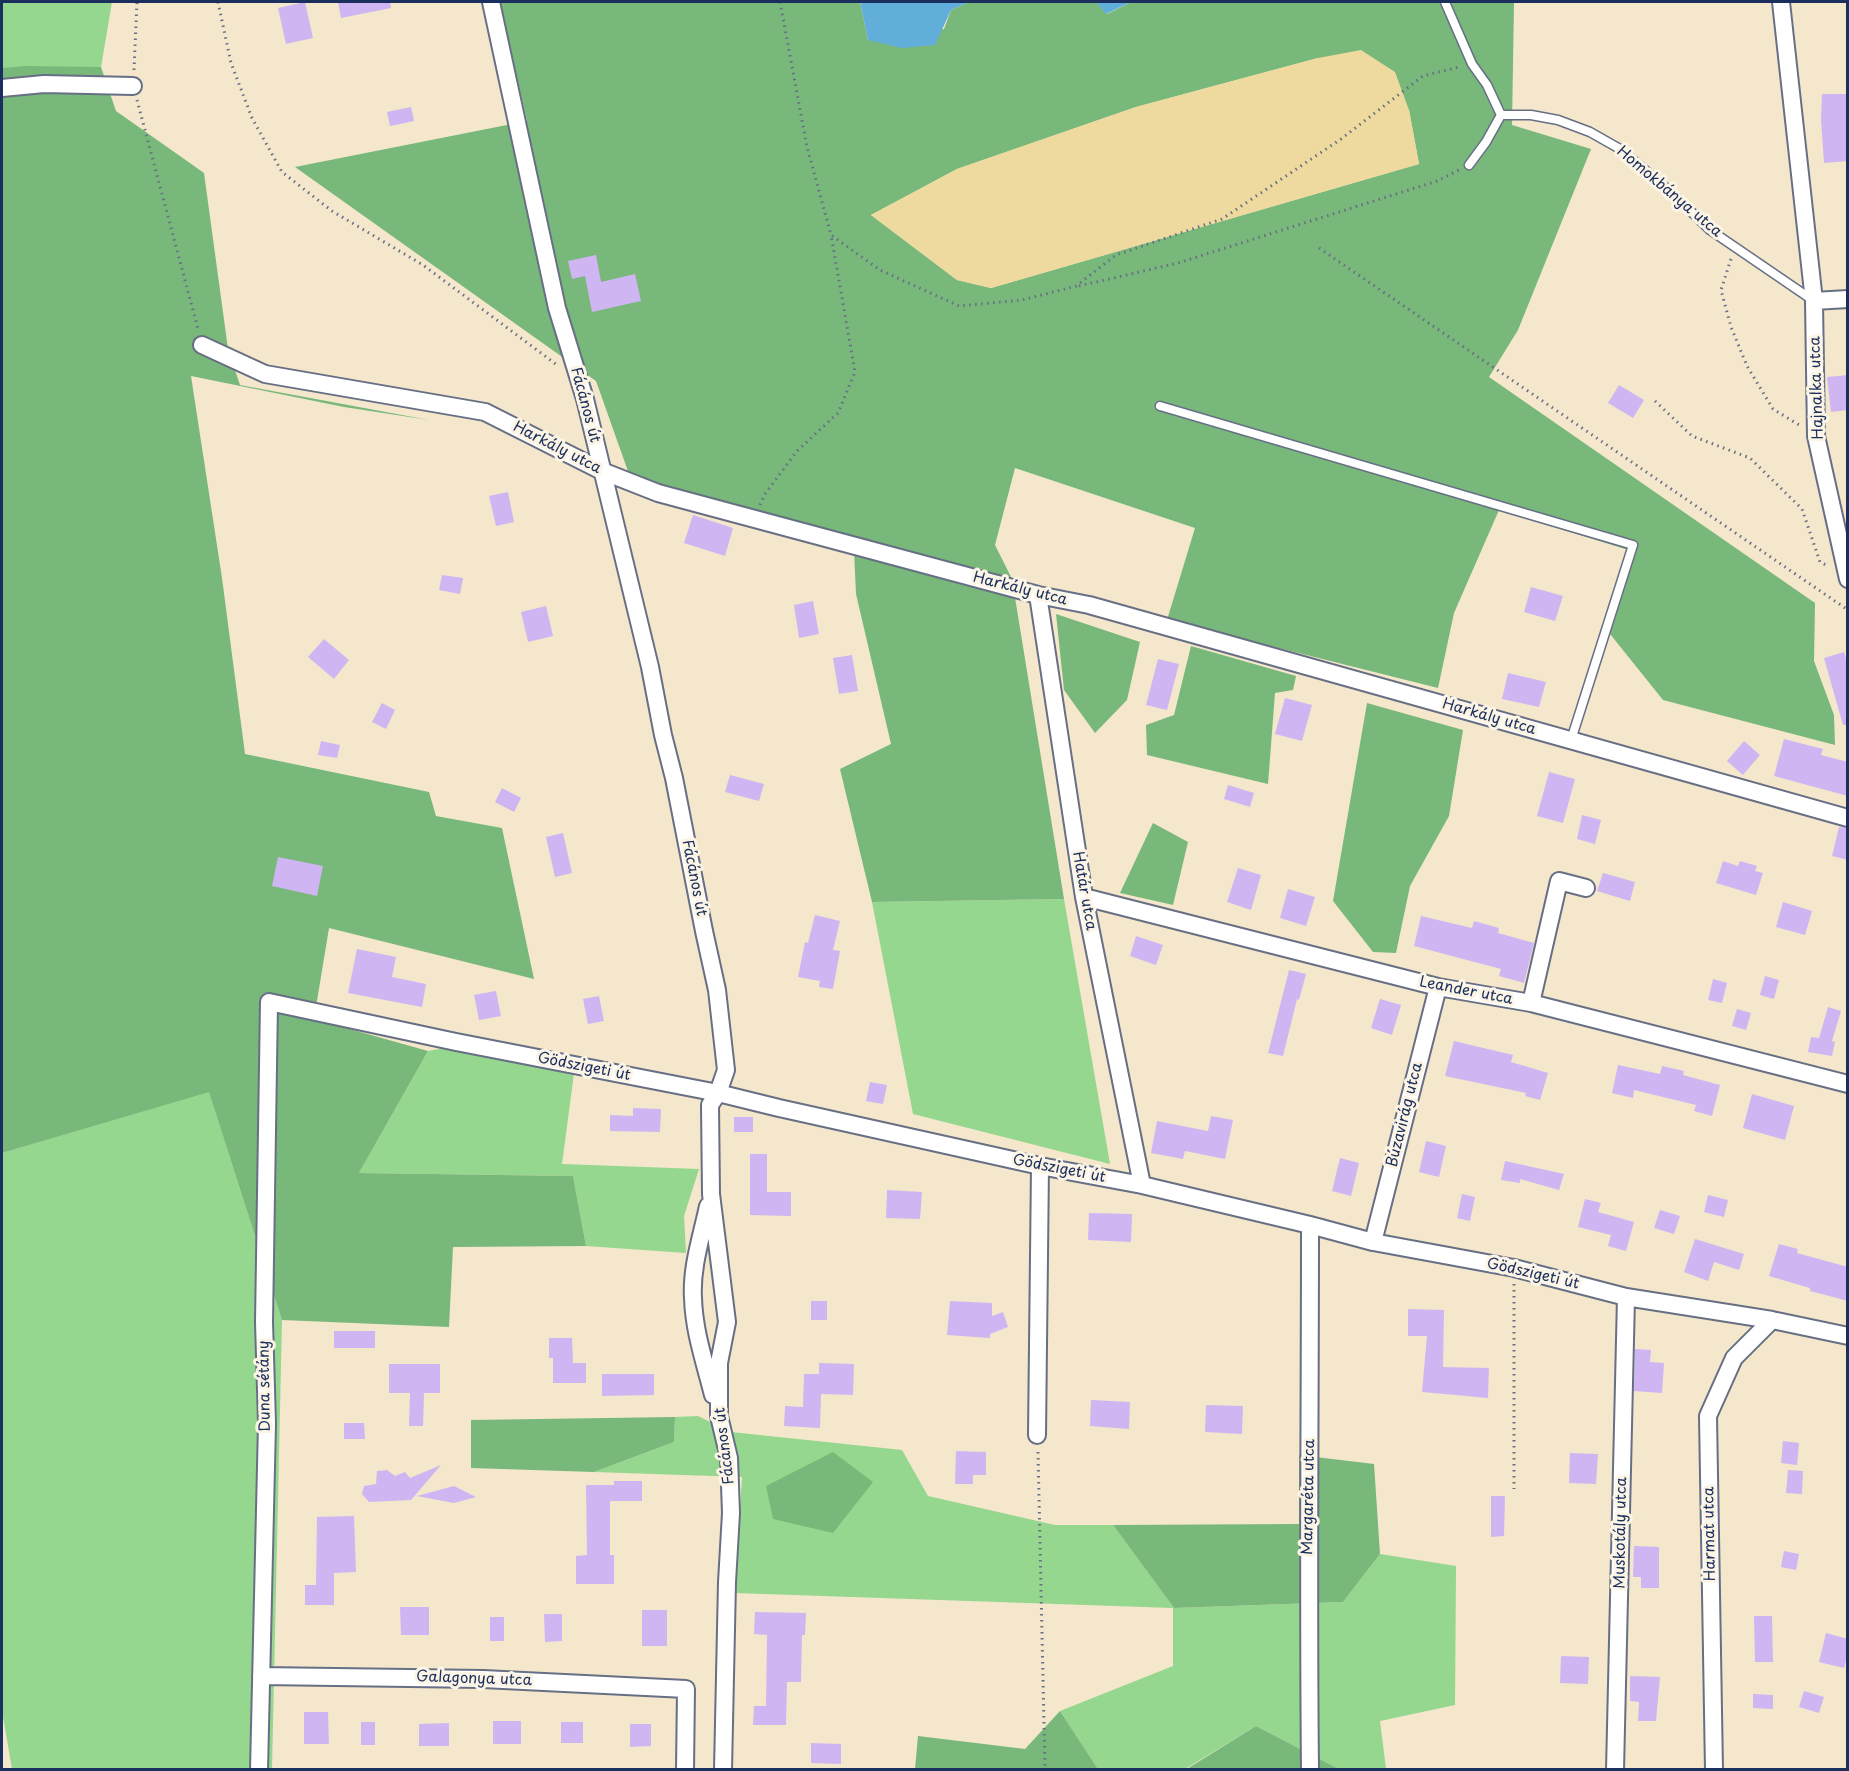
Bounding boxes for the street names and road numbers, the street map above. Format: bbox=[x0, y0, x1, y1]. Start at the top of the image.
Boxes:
street label: Homokbánya utca bbox=[1613, 143, 1725, 241]
street label: Hajnalka utca bbox=[1806, 336, 1828, 440]
street label: Fácános út bbox=[566, 365, 604, 445]
street label: Harkály utca bbox=[510, 418, 604, 478]
street label: Harkály utca bbox=[971, 569, 1069, 609]
street label: Harkály utca bbox=[1440, 695, 1538, 739]
street label: Fácános út bbox=[678, 838, 710, 918]
street label: Határ utca bbox=[1068, 850, 1100, 932]
street label: Leander utca bbox=[1418, 973, 1514, 1009]
street label: Gödszigeti út bbox=[536, 1049, 632, 1085]
street label: Búzavirág utca bbox=[1383, 1061, 1427, 1169]
street label: Gödszigeti út bbox=[1011, 1151, 1107, 1187]
street label: Gödszigeti út bbox=[1485, 1255, 1581, 1293]
street label: Duna sétány bbox=[255, 1340, 275, 1432]
street label: Fácános út bbox=[711, 1406, 739, 1486]
street label: Margaréta utca bbox=[1299, 1439, 1319, 1555]
street label: Muskotály utca bbox=[1611, 1477, 1631, 1589]
street label: Harmat utca bbox=[1700, 1487, 1720, 1581]
street label: Galagonya utca bbox=[416, 1668, 532, 1690]

